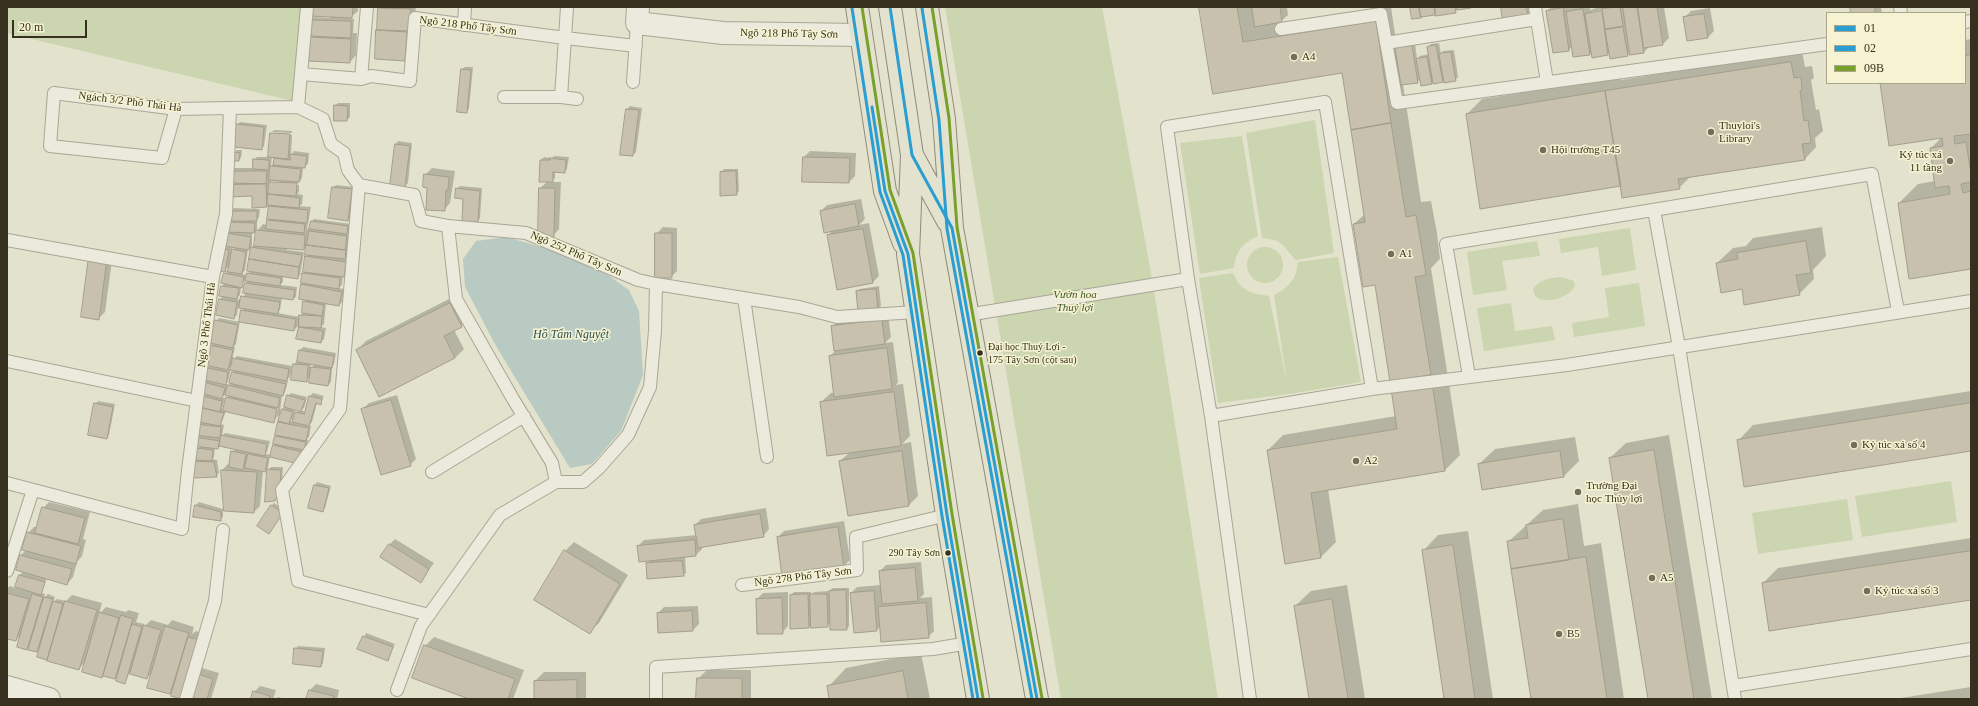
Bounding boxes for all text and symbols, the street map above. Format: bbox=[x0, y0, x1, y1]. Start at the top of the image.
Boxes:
scale bar bbox=[14, 12, 89, 38]
legend bbox=[1826, 12, 1966, 84]
street label: Ngõ 218 Phố Tây Sơn bbox=[419, 13, 517, 39]
text: 20 m bbox=[19, 20, 43, 34]
text: 01 bbox=[1864, 21, 1876, 35]
street label: Ngõ 218 Phố Tây Sơn bbox=[740, 27, 838, 41]
text: 02 bbox=[1864, 41, 1876, 55]
place label: A4 bbox=[1302, 50, 1315, 64]
marker: A4 bbox=[1289, 52, 1299, 62]
text: 09B bbox=[1864, 61, 1884, 75]
street label: Ngách 3/2 Phố Thái Hà bbox=[78, 89, 182, 115]
place label: Thuyloi's Library bbox=[1719, 119, 1760, 145]
marker: Thuyloi's Library bbox=[1706, 127, 1716, 137]
place label: Hội trường T45 bbox=[1551, 143, 1620, 157]
marker: Hội trường T45 bbox=[1538, 145, 1548, 155]
place label: Ký túc xá 11 tầng bbox=[1899, 148, 1942, 174]
marker: Ký túc xá 11 tầng bbox=[1945, 156, 1955, 166]
street label: Ngõ 252 Phố Tây Sơn bbox=[528, 229, 624, 279]
place label: A1 bbox=[1399, 247, 1412, 261]
marker: A1 bbox=[1386, 249, 1396, 259]
street label: Ngõ 3 Phố Thái Hà bbox=[195, 282, 219, 368]
park label: Vườn hoa Thuỷ lợi bbox=[1053, 288, 1097, 314]
water label: Hồ Tẩm Nguyệt bbox=[533, 328, 609, 342]
place label: Đại học Thuỷ Lợi - 175 Tây Sơn (cột sau) bbox=[988, 341, 1077, 364]
marker: Đại học Thuỷ Lợi - 175 Tây Sơn (cột sau) bbox=[975, 348, 985, 358]
place label: Ký túc xá số 4 bbox=[1862, 438, 1926, 452]
marker: Ký túc xá số 4 bbox=[1849, 440, 1859, 450]
place label: A2 bbox=[1364, 454, 1377, 468]
marker: A2 bbox=[1351, 456, 1361, 466]
place label: Trường Đại học Thủy lợi bbox=[1586, 479, 1643, 505]
marker: Trường Đại học Thủy lợi bbox=[1573, 487, 1583, 497]
place label: 290 Tây Sơn bbox=[889, 547, 940, 559]
marker: 290 Tây Sơn bbox=[943, 548, 953, 558]
street label: Ngõ 278 Phố Tây Sơn bbox=[754, 564, 852, 590]
place label: A5 bbox=[1660, 571, 1673, 585]
marker: A5 bbox=[1647, 573, 1657, 583]
place label: Ký túc xá số 3 bbox=[1875, 584, 1939, 598]
marker: Ký túc xá số 3 bbox=[1862, 586, 1872, 596]
place label: B5 bbox=[1567, 627, 1580, 641]
marker: B5 bbox=[1554, 629, 1564, 639]

